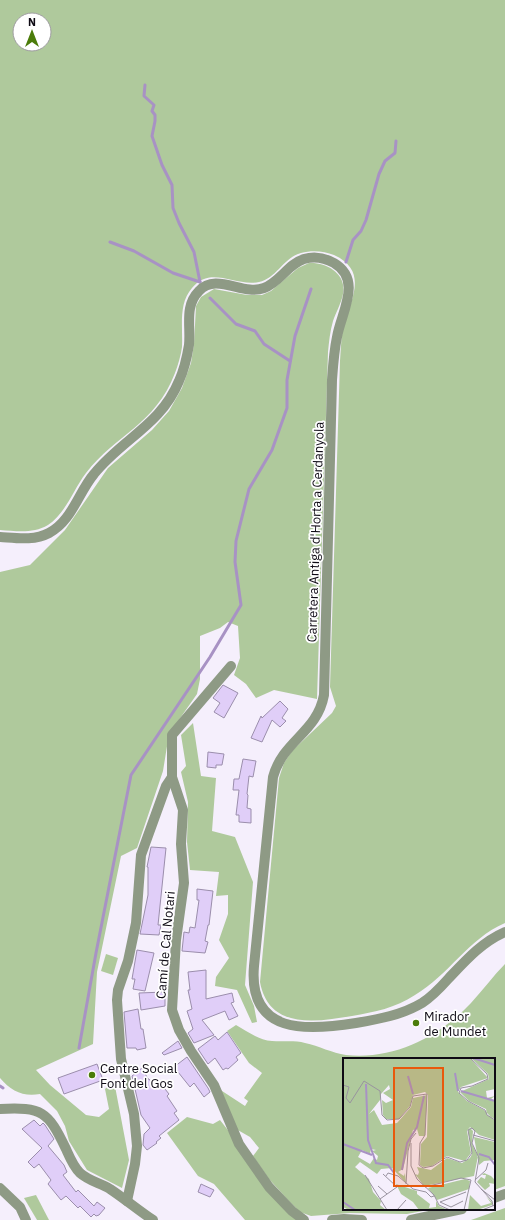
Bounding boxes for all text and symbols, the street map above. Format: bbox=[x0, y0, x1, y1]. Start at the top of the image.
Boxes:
north arrow bbox=[12, 12, 52, 52]
text: N bbox=[28, 15, 36, 29]
street label: Carretera Antiga d'Horta a Cerdanyola bbox=[303, 421, 328, 643]
street label: Camí de Cal Notari bbox=[152, 890, 179, 1000]
place label: Mirador de Mundet bbox=[424, 1008, 486, 1040]
marker: Mirador de Mundet bbox=[411, 1018, 421, 1028]
inset map bbox=[343, 1058, 495, 1210]
place label: Centre Social Font del Gos bbox=[100, 1060, 178, 1092]
marker: Centre Social Font del Gos bbox=[87, 1070, 97, 1080]

